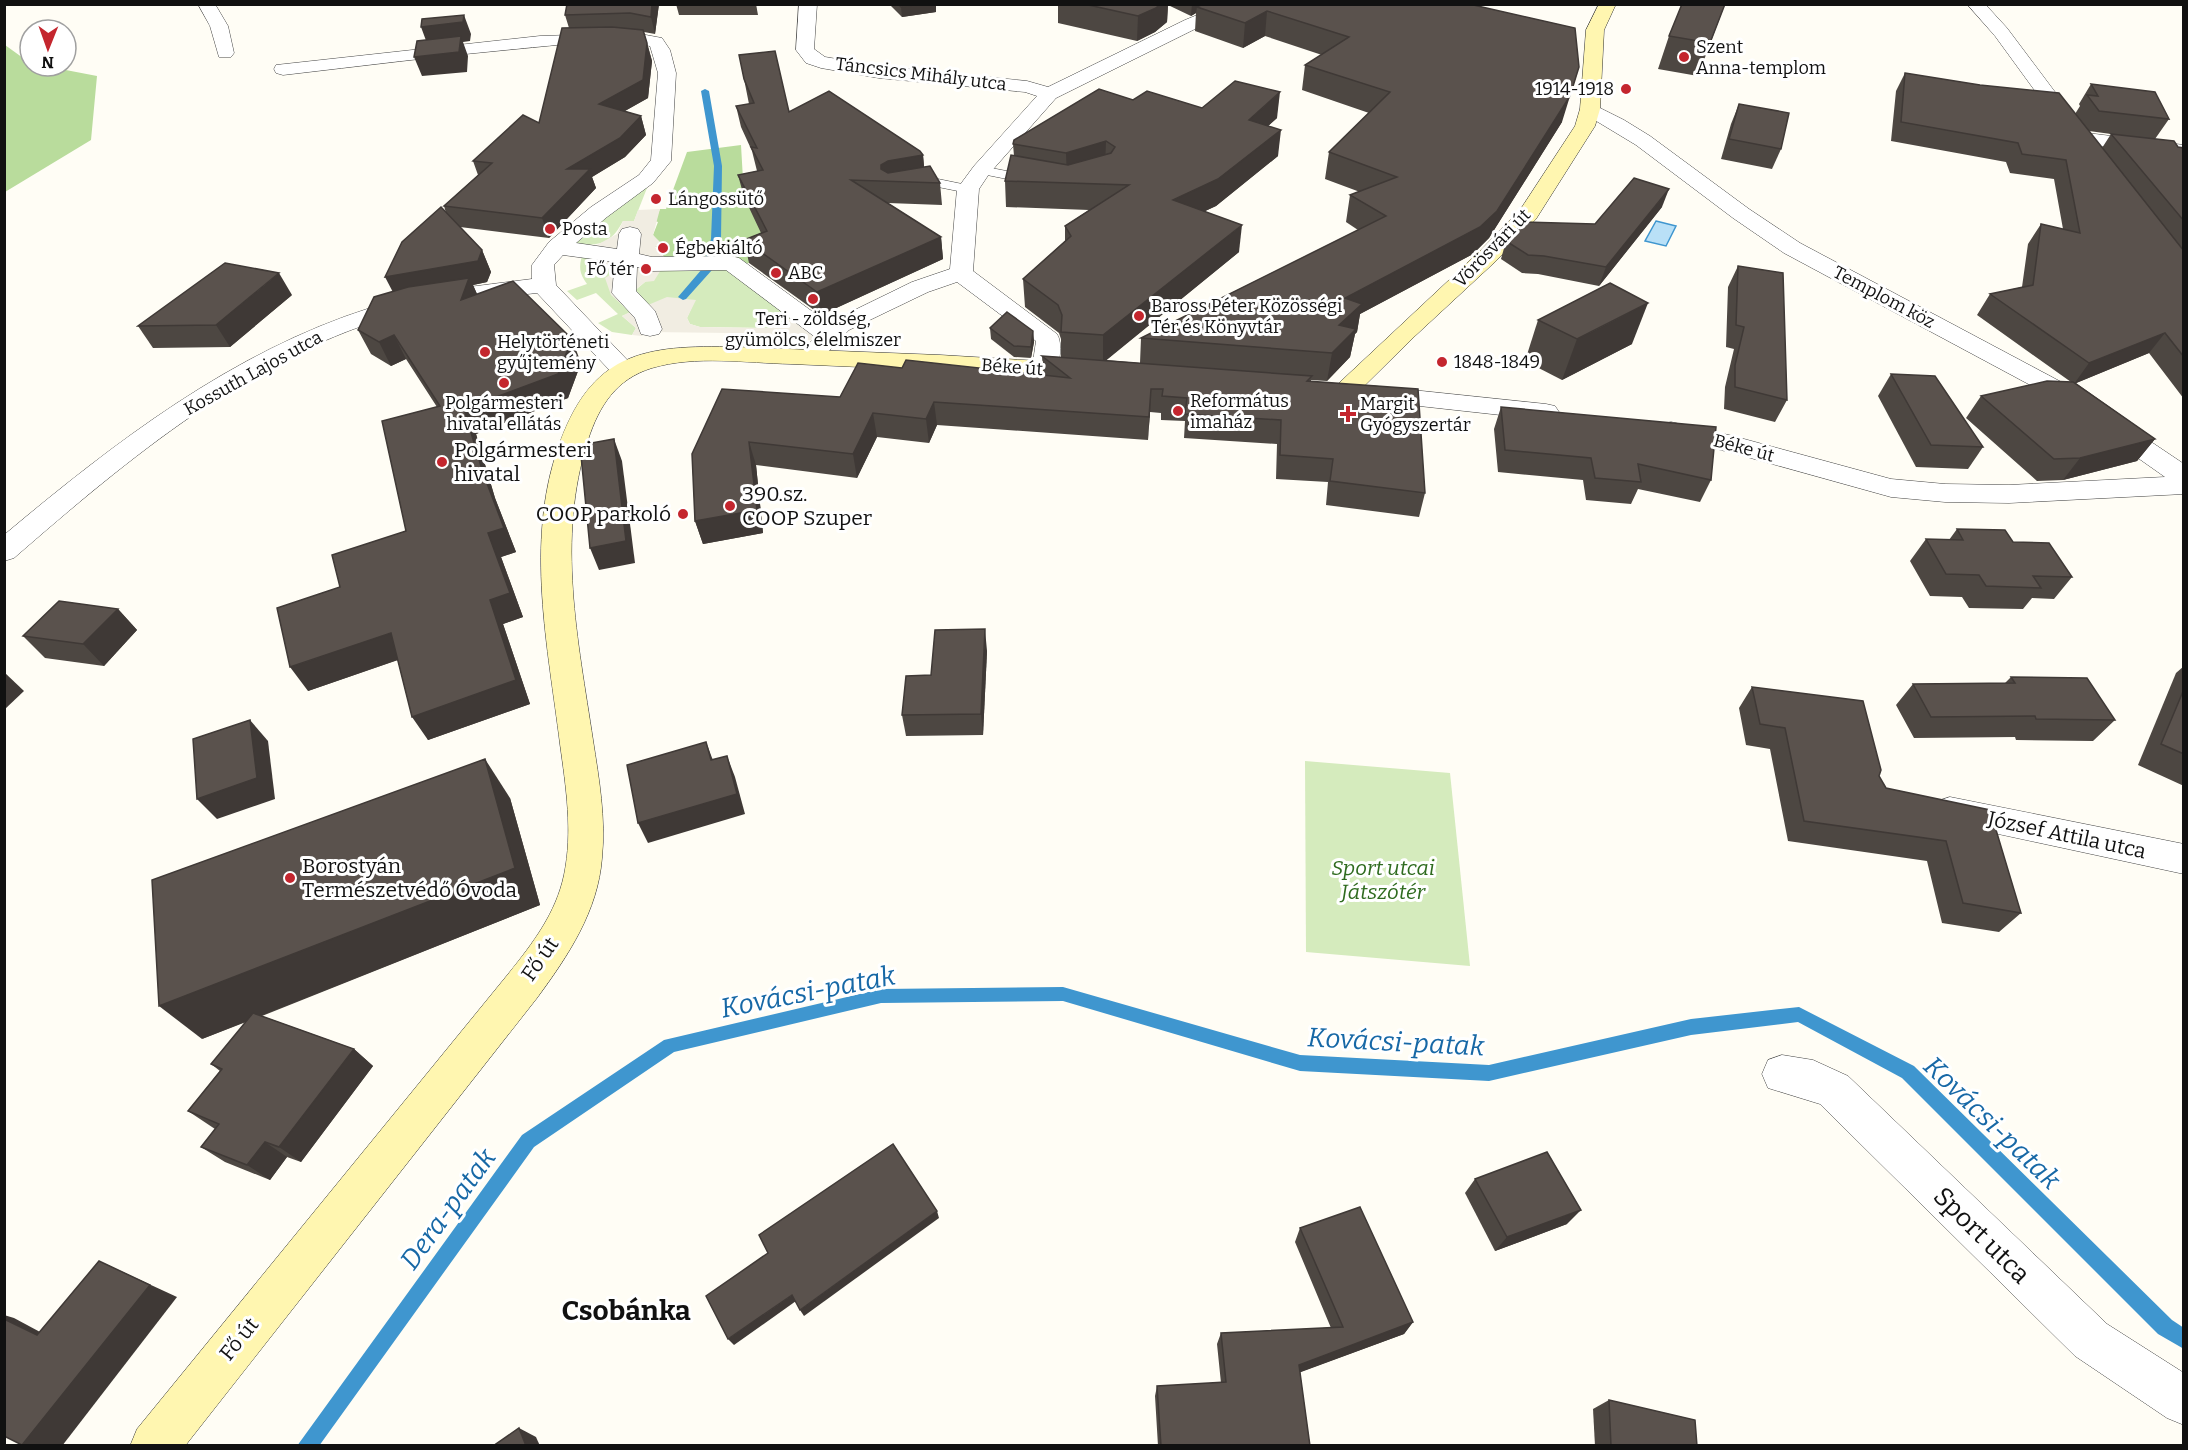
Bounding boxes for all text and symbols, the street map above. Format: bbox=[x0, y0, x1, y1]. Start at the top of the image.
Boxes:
north arrow bbox=[18, 18, 78, 78]
place label: Szent Anna-templom bbox=[1696, 36, 1826, 79]
marker: Szent Anna-templom bbox=[1677, 50, 1691, 64]
text: N bbox=[41, 53, 54, 72]
street label: Táncsics Mihály utca bbox=[834, 53, 1008, 95]
place label: 1914-1918 bbox=[1535, 78, 1614, 100]
marker: 1914-1918 bbox=[1619, 82, 1633, 96]
place label: Lángossütő bbox=[668, 188, 764, 210]
marker: Lángossütő bbox=[649, 192, 663, 206]
street label: Vörösvári út bbox=[1449, 204, 1535, 292]
place label: Posta bbox=[562, 218, 608, 240]
marker: Posta bbox=[543, 222, 557, 236]
place label: Égbekiáltó bbox=[675, 236, 763, 259]
marker: Égbekiáltó bbox=[656, 241, 670, 255]
place label: Fő tér bbox=[587, 258, 634, 280]
street label: Templom köz bbox=[1829, 261, 1939, 333]
marker: Fő tér bbox=[639, 262, 653, 276]
place label: ABC bbox=[788, 262, 823, 284]
marker: ABC bbox=[769, 266, 783, 280]
marker: Teri - zöldség, gyümölcs, élelmiszer bbox=[806, 292, 820, 306]
place label: Baross Péter Közösségi Tér és Könyvtár bbox=[1151, 295, 1342, 338]
place label: Teri - zöldség, gyümölcs, élelmiszer bbox=[725, 308, 901, 351]
marker: Baross Péter Közösségi Tér és Könyvtár bbox=[1132, 309, 1146, 323]
street label: Kossuth Lajos utca bbox=[180, 326, 326, 420]
place label: Helytörténeti gyűjtemény bbox=[497, 331, 609, 374]
marker: Helytörténeti gyűjtemény bbox=[478, 345, 492, 359]
place label: 1848-1849 bbox=[1454, 351, 1540, 373]
street label: Béke út bbox=[980, 354, 1044, 380]
marker: 1848-1849 bbox=[1435, 355, 1449, 369]
marker: Polgármesteri hivatal ellátás bbox=[497, 376, 511, 390]
place label: Református imaház bbox=[1190, 390, 1289, 433]
place label: Polgármesteri hivatal ellátás bbox=[445, 392, 563, 435]
place label: Margit Gyógyszertár bbox=[1360, 393, 1471, 436]
marker: Református imaház bbox=[1171, 404, 1185, 418]
marker: Margit Gyógyszertár bbox=[1341, 407, 1355, 421]
street label: Béke út bbox=[1711, 429, 1777, 467]
place label: Polgármesteri hivatal bbox=[454, 437, 592, 487]
marker: Polgármesteri hivatal bbox=[435, 455, 449, 469]
place label: 390.sz. COOP Szuper bbox=[742, 481, 872, 531]
marker: 390.sz. COOP Szuper bbox=[723, 499, 737, 513]
place label: COOP parkoló bbox=[536, 501, 671, 527]
marker: COOP parkoló bbox=[676, 507, 690, 521]
street label: József Attila utca bbox=[1985, 805, 2149, 865]
place label: Borostyán Természetvédő Óvoda bbox=[302, 853, 517, 903]
park label: Sport utcai Játszótér bbox=[1331, 855, 1435, 905]
marker: Borostyán Természetvédő Óvoda bbox=[283, 871, 297, 885]
street label: Fő út bbox=[516, 932, 565, 986]
water label: Kovácsi-patak bbox=[718, 959, 898, 1025]
water label: Kovácsi-patak bbox=[1307, 1021, 1486, 1063]
water label: Kovácsi-patak bbox=[1917, 1050, 2067, 1196]
water label: Dera-patak bbox=[394, 1142, 503, 1276]
street label: Sport utca bbox=[1927, 1181, 2036, 1290]
district label: Csobánka bbox=[561, 1294, 691, 1327]
street label: Fő út bbox=[214, 1312, 264, 1366]

